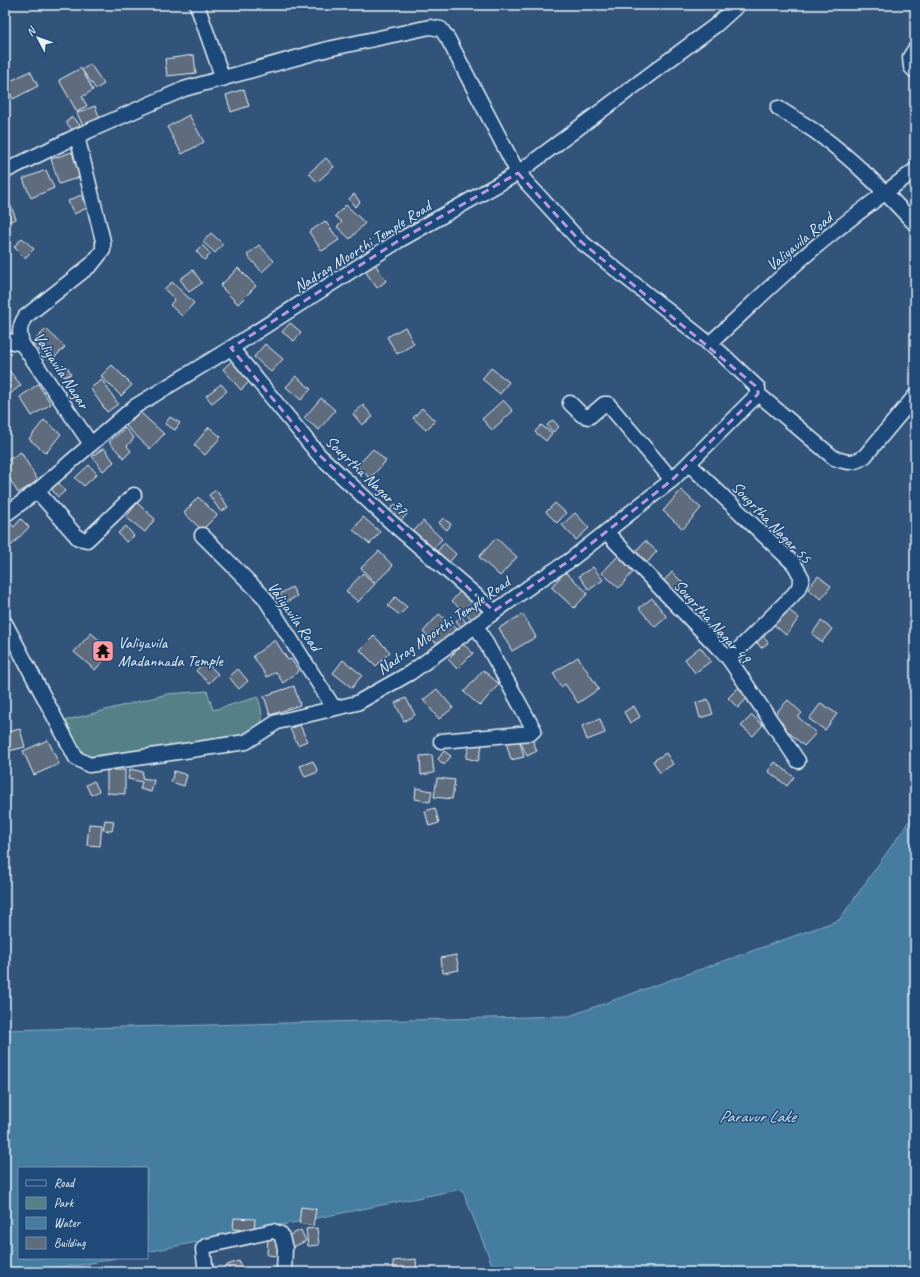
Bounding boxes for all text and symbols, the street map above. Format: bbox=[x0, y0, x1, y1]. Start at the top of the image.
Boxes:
north arrow bbox=[18, 18, 58, 58]
text: N bbox=[23, 23, 39, 39]
street label: Nadrag Moorthi Temple Road bbox=[290, 195, 437, 297]
street label: Valiyavila Road bbox=[762, 207, 839, 275]
street label: Valiyavila Nagar bbox=[29, 328, 94, 414]
street label: Sougrtha Nagar 37 bbox=[321, 432, 412, 520]
street label: Sougrtha Nagar 55 bbox=[727, 477, 816, 569]
street label: Nadrag Moorthi Temple Road bbox=[373, 571, 516, 679]
street label: Sougrtha Nagar 49 bbox=[669, 575, 757, 669]
street label: Valiyavila Road bbox=[263, 578, 327, 657]
place label: Valiyavila Madannada Temple bbox=[118, 633, 224, 671]
temple icon: Valiyavila Madannada Temple bbox=[90, 638, 116, 664]
water label: Paravur Lake bbox=[719, 1106, 798, 1127]
legend bbox=[18, 1167, 148, 1259]
text: Road bbox=[54, 1175, 76, 1191]
text: Park bbox=[54, 1195, 75, 1211]
text: Water bbox=[54, 1215, 82, 1231]
text: Building bbox=[54, 1235, 86, 1251]

